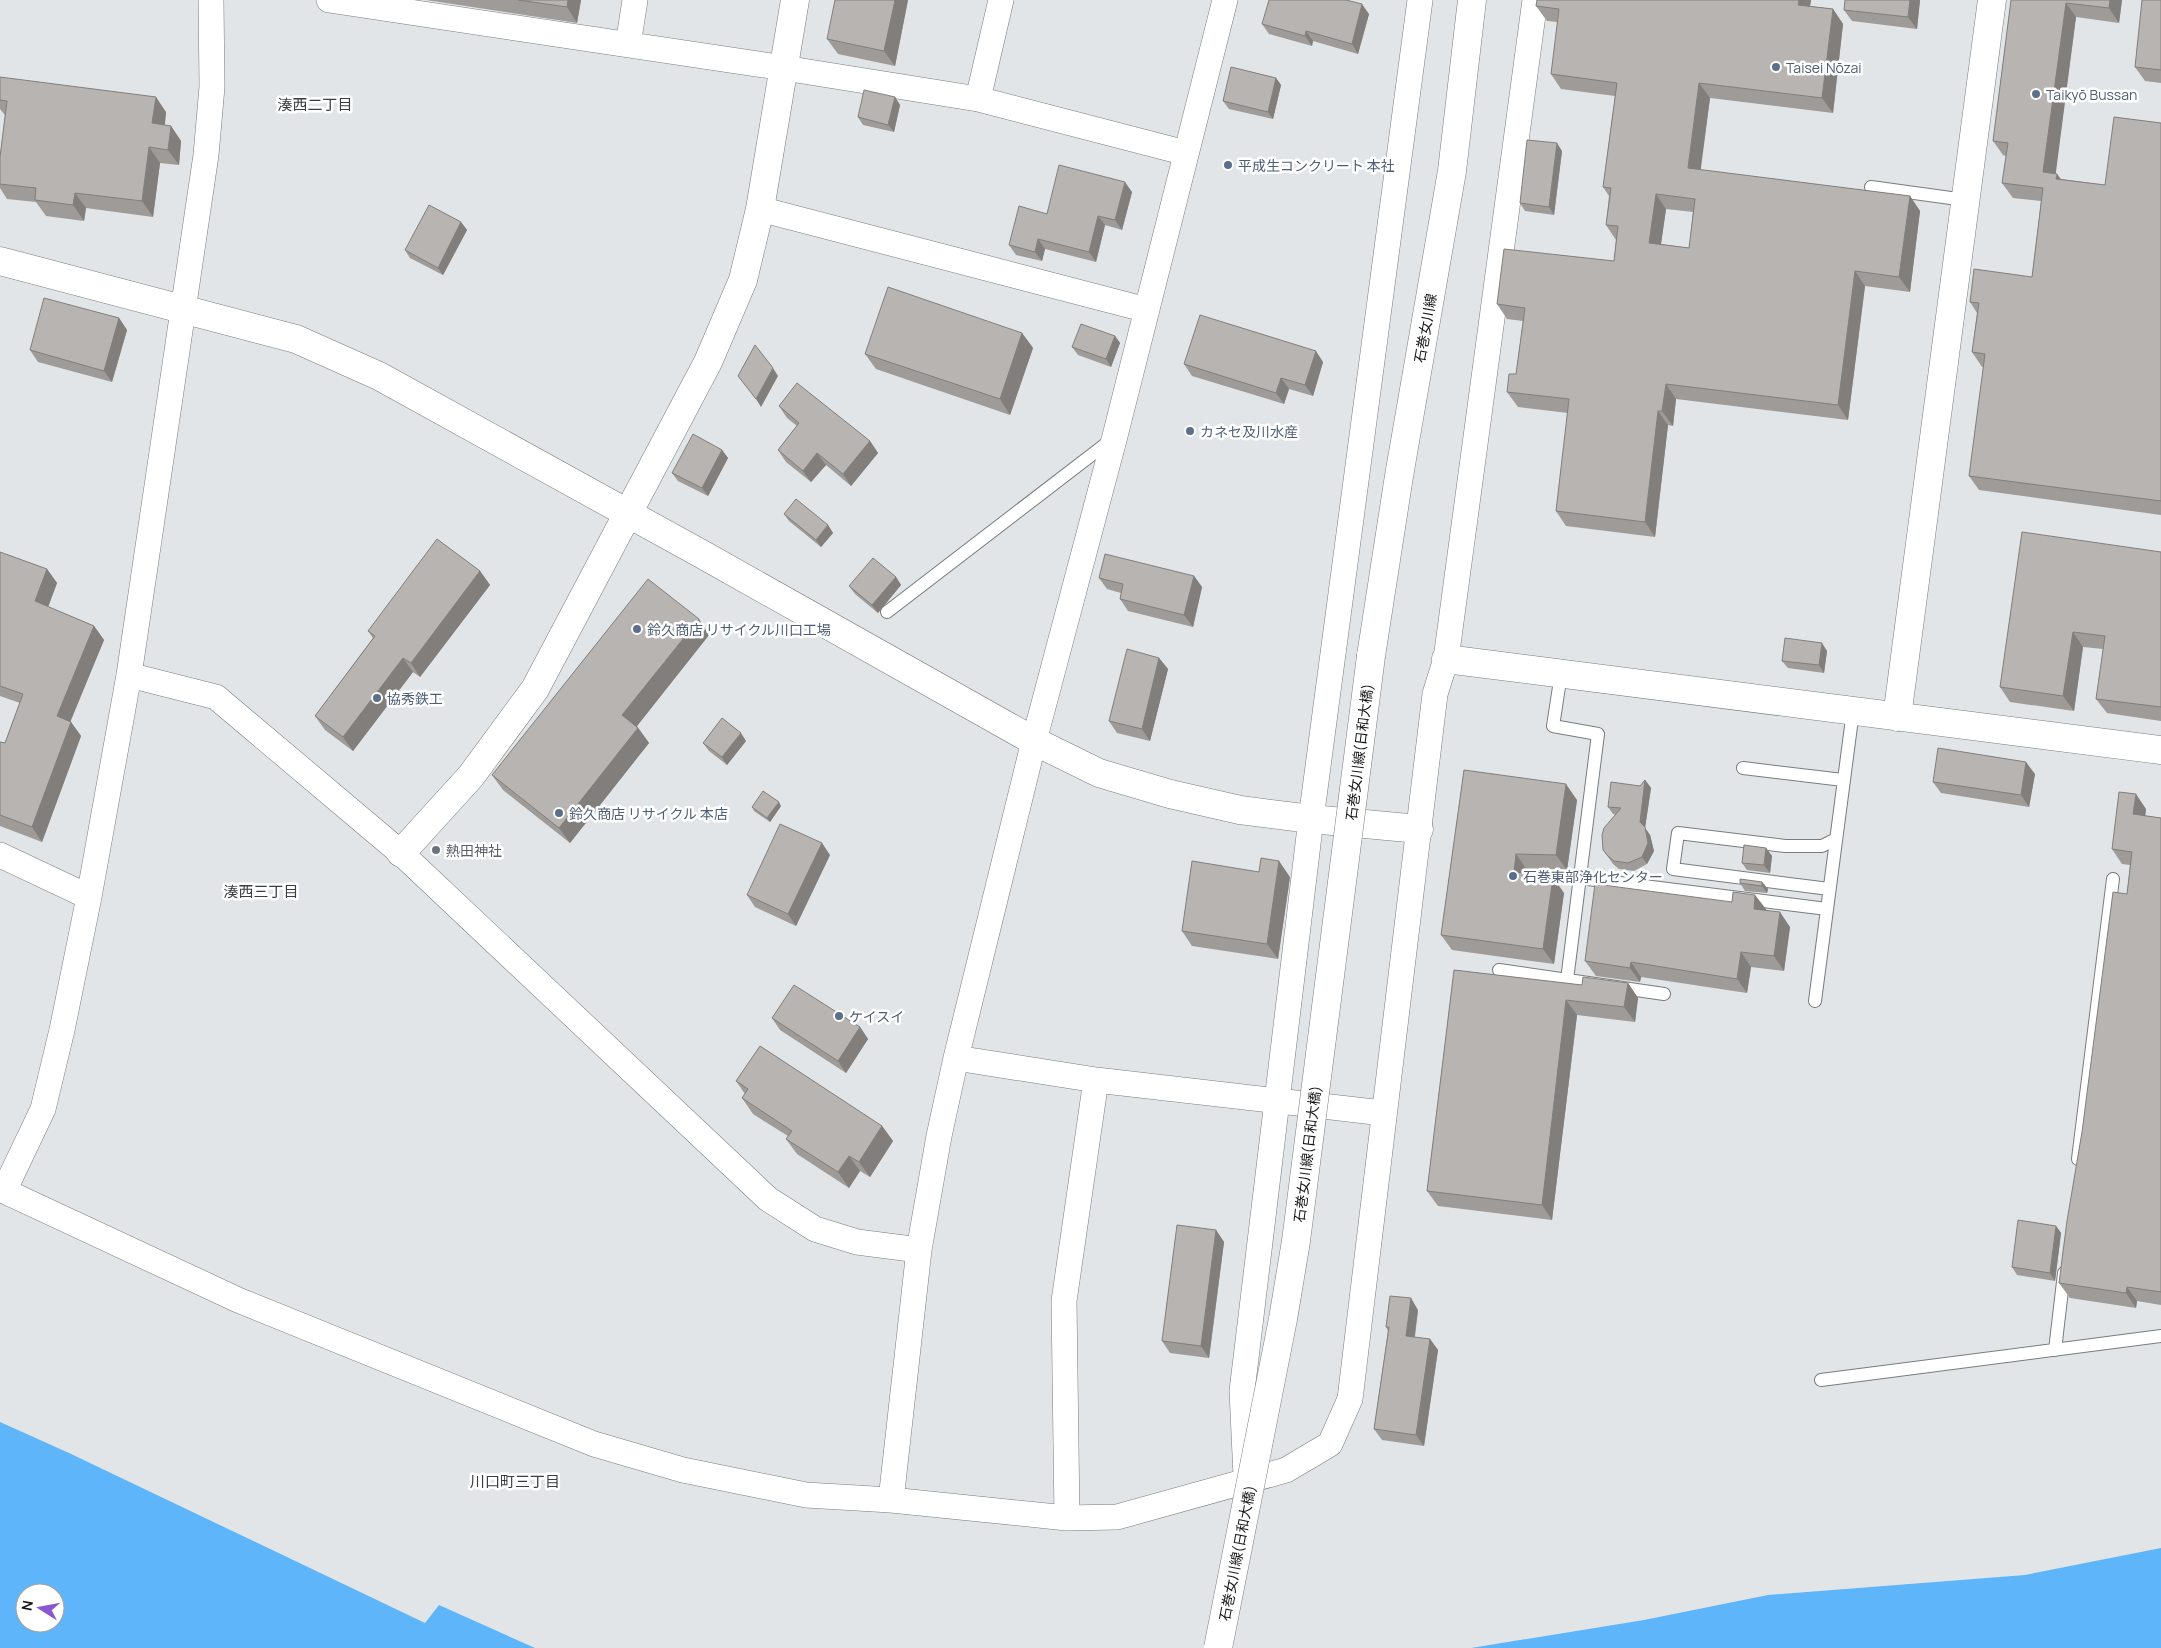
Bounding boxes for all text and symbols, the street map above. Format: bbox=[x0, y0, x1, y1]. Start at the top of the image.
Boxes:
place label: Taisei Nōzai bbox=[1786, 58, 1862, 77]
marker: Taisei Nōzai bbox=[1770, 61, 1782, 73]
place label: Taikyō Bussan bbox=[2046, 85, 2137, 104]
marker: Taikyō Bussan bbox=[2030, 88, 2042, 100]
district label: 湊西二丁目 bbox=[277, 94, 353, 115]
place label: 平成生コンクリート 本社 bbox=[1238, 156, 1395, 175]
marker: 平成生コンクリート 本社 bbox=[1222, 159, 1234, 171]
street label: 石巻女川線 bbox=[1410, 292, 1440, 364]
place label: カネセ及川水産 bbox=[1200, 422, 1298, 441]
marker: カネセ及川水産 bbox=[1184, 425, 1196, 437]
place label: 鈴久商店 リサイクル川口工場 bbox=[647, 620, 831, 639]
marker: 鈴久商店 リサイクル川口工場 bbox=[631, 623, 643, 635]
street label: 石巻女川線(日和大橋) bbox=[1341, 682, 1377, 822]
place label: 協秀鉄工 bbox=[387, 689, 443, 708]
marker: 協秀鉄工 bbox=[371, 692, 383, 704]
place label: 鈴久商店 リサイクル 本店 bbox=[569, 804, 728, 823]
marker: 鈴久商店 リサイクル 本店 bbox=[553, 807, 565, 819]
place label: 熱田神社 bbox=[446, 841, 502, 860]
marker: 熱田神社 bbox=[430, 844, 442, 856]
place label: 石巻東部浄化センター bbox=[1523, 867, 1663, 886]
marker: 石巻東部浄化センター bbox=[1507, 870, 1519, 882]
district label: 湊西三丁目 bbox=[223, 881, 299, 902]
place label: ケイスイ bbox=[849, 1007, 904, 1026]
marker: ケイスイ bbox=[833, 1010, 845, 1022]
street label: 石巻女川線(日和大橋) bbox=[1289, 1084, 1325, 1224]
district label: 川口町三丁目 bbox=[470, 1471, 560, 1492]
street label: 石巻女川線(日和大橋) bbox=[1215, 1483, 1259, 1623]
north arrow bbox=[15, 1583, 65, 1633]
text: N bbox=[16, 1599, 37, 1612]

